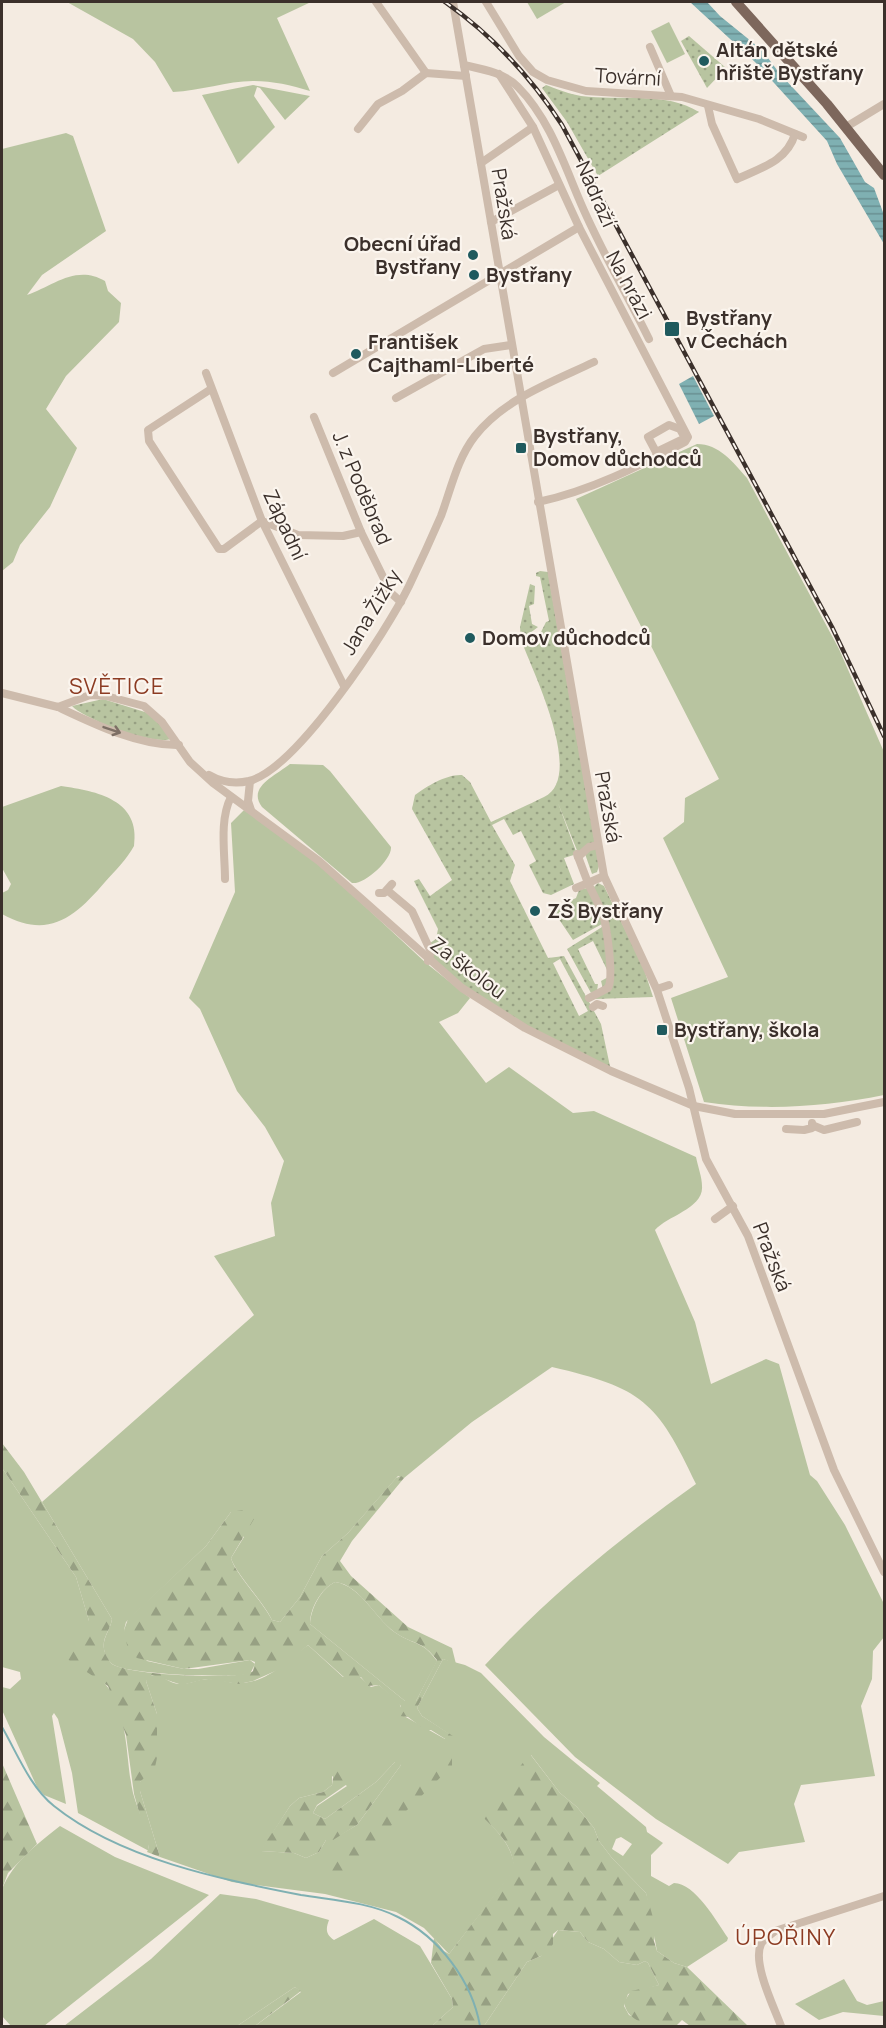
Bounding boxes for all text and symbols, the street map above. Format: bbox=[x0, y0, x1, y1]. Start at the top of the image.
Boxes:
place label: Altán dětské hřiště Bystřany bbox=[716, 36, 864, 86]
marker: Altán dětské hřiště Bystřany bbox=[697, 54, 711, 68]
street label: Tovární bbox=[594, 61, 662, 92]
street label: Nádraží bbox=[570, 156, 623, 231]
street label: Pražská bbox=[486, 166, 523, 242]
place label: Obecní úřad Bystřany bbox=[344, 230, 462, 280]
street label: Na hrázi bbox=[600, 246, 659, 324]
marker: Obecní úřad Bystřany bbox=[466, 248, 480, 262]
place label: Bystřany bbox=[486, 261, 573, 288]
marker: Bystřany bbox=[467, 268, 481, 282]
place label: Bystřany v Čechách bbox=[686, 304, 787, 354]
marker: Bystřany v Čechách bbox=[663, 320, 681, 338]
place label: František Cajthaml-Liberté bbox=[368, 328, 534, 378]
marker: František Cajthaml-Liberté bbox=[349, 347, 363, 361]
place label: Bystřany, Domov důchodců bbox=[533, 422, 702, 472]
street label: J. z Poděbrad bbox=[326, 427, 399, 549]
marker: Bystřany, Domov důchodců bbox=[514, 441, 528, 455]
street label: Západní bbox=[257, 485, 314, 565]
street label: Jana Žižky bbox=[334, 564, 407, 660]
place label: Domov důchodců bbox=[482, 624, 651, 651]
marker: Domov důchodců bbox=[463, 631, 477, 645]
district label: SVĚTICE bbox=[69, 671, 165, 701]
one-way arrow bbox=[102, 725, 121, 736]
street label: Pražská bbox=[589, 769, 628, 845]
place label: ZŠ Bystřany bbox=[547, 897, 664, 924]
marker: ZŠ Bystřany bbox=[528, 904, 542, 918]
street label: Za školou bbox=[425, 930, 511, 1005]
place label: Bystřany, škola bbox=[674, 1016, 819, 1043]
marker: Bystřany, škola bbox=[655, 1023, 669, 1037]
street label: Pražská bbox=[747, 1218, 798, 1295]
district label: ÚPOŘINY bbox=[735, 1922, 837, 1952]

